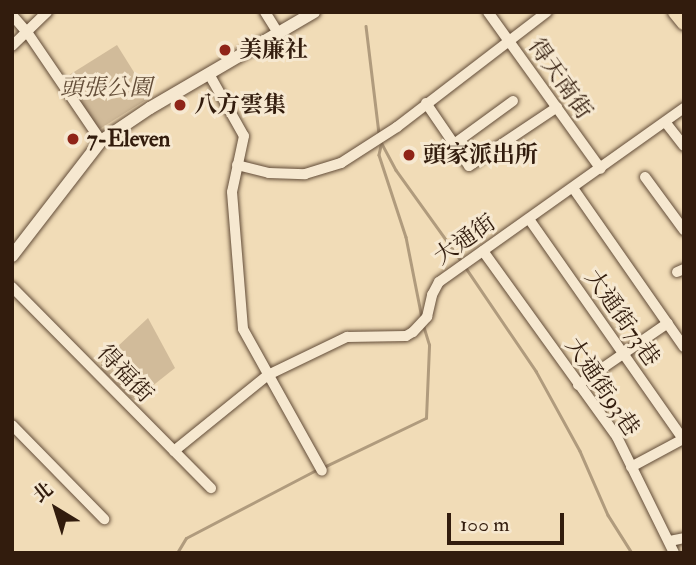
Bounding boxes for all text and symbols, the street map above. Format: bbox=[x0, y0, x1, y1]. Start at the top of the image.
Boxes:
street label: 得天南街 bbox=[522, 33, 598, 125]
place label: 美廉社 bbox=[239, 36, 308, 64]
marker: 美廉社 bbox=[217, 42, 233, 58]
park label: 頭張公園 bbox=[60, 74, 152, 102]
place label: 八方雲集 bbox=[194, 91, 286, 119]
marker: 八方雲集 bbox=[172, 97, 188, 113]
place label: 7-Eleven bbox=[87, 125, 170, 153]
marker: 7-Eleven bbox=[65, 131, 81, 147]
place label: 頭家派出所 bbox=[423, 141, 538, 169]
marker: 頭家派出所 bbox=[401, 147, 417, 163]
street label: 大通街 bbox=[429, 209, 501, 271]
street label: 大通街73巷 bbox=[579, 264, 665, 372]
street label: 大通街93巷 bbox=[559, 333, 645, 441]
street label: 得福街 bbox=[91, 340, 159, 408]
north arrow bbox=[21, 474, 91, 544]
text: 北 bbox=[28, 477, 58, 508]
scale bar bbox=[451, 498, 568, 542]
text: 100 m bbox=[460, 511, 510, 538]

